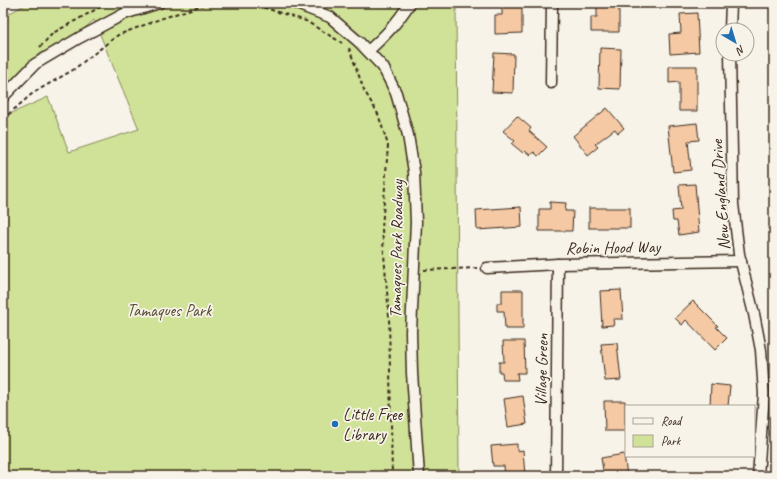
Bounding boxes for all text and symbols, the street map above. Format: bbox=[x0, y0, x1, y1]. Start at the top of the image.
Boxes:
north arrow bbox=[715, 22, 755, 62]
text: N bbox=[732, 42, 748, 59]
street label: New England Drive bbox=[706, 138, 735, 251]
street label: Tamaques Park Roadway bbox=[385, 178, 408, 318]
street label: Robin Hood Way bbox=[566, 236, 662, 259]
park label: Tamaques Park bbox=[127, 300, 213, 321]
street label: Village Green bbox=[530, 333, 553, 407]
place label: Little Free Library bbox=[343, 404, 404, 445]
legend bbox=[625, 405, 755, 457]
text: Road bbox=[661, 413, 683, 429]
marker: Little Free Library bbox=[330, 419, 340, 429]
text: Park bbox=[661, 433, 682, 449]

